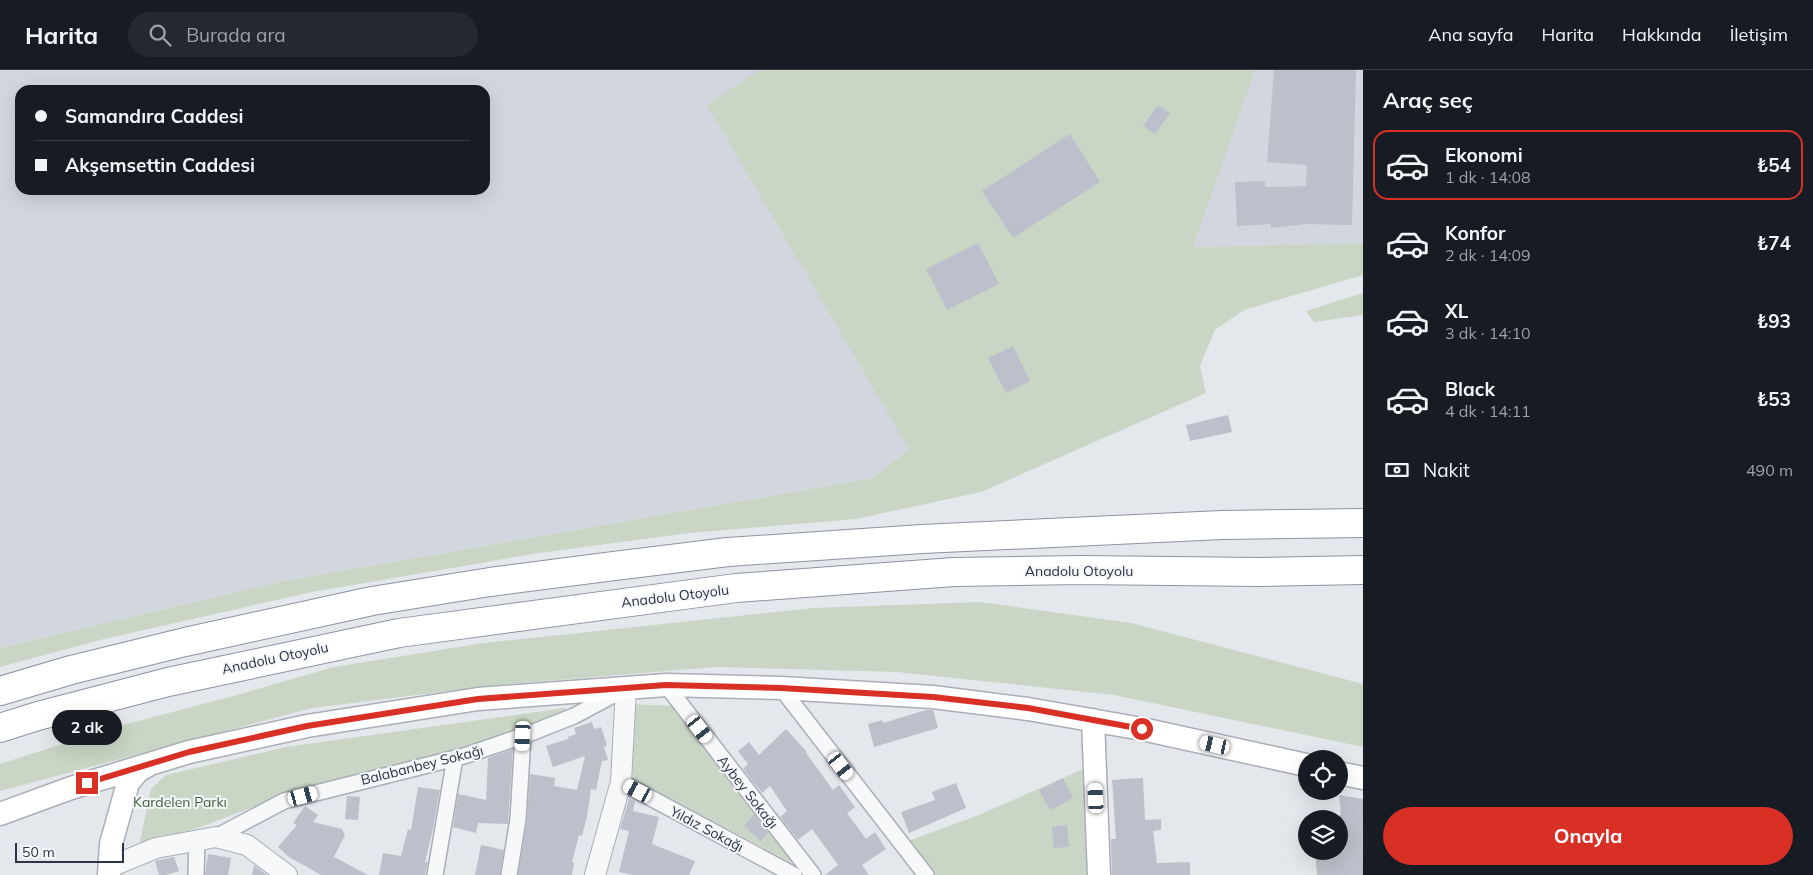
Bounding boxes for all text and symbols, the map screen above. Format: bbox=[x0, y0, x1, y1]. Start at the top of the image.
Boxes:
search box bbox=[128, 12, 478, 57]
text: Harita bbox=[25, 20, 98, 50]
icon: search bbox=[146, 21, 174, 49]
text: Burada ara bbox=[186, 23, 286, 47]
text: Ana sayfa bbox=[1428, 23, 1514, 46]
text: Harita bbox=[1542, 23, 1594, 46]
text: Hakkında bbox=[1622, 23, 1702, 46]
text: İletişim bbox=[1730, 23, 1788, 46]
text: Araç seç bbox=[1383, 86, 1473, 114]
text: Samandıra Caddesi bbox=[65, 104, 243, 128]
icon: car bbox=[1385, 143, 1430, 188]
text: Ekonomi bbox=[1445, 143, 1523, 167]
text: Akşemsettin Caddesi bbox=[65, 153, 255, 177]
text: ₺54 bbox=[1757, 153, 1791, 177]
text: 1 dk · 14:08 bbox=[1445, 167, 1531, 187]
icon: car bbox=[1385, 221, 1430, 266]
text: Konfor bbox=[1445, 221, 1506, 245]
text: ₺74 bbox=[1757, 231, 1791, 255]
text: 2 dk · 14:09 bbox=[1445, 245, 1531, 265]
icon: car bbox=[1385, 299, 1430, 344]
text: XL bbox=[1445, 299, 1468, 323]
text: ₺93 bbox=[1757, 309, 1791, 333]
text: 3 dk · 14:10 bbox=[1445, 323, 1531, 343]
icon: car bbox=[1385, 377, 1430, 422]
text: Black bbox=[1445, 377, 1495, 401]
text: ₺53 bbox=[1757, 387, 1791, 411]
text: 4 dk · 14:11 bbox=[1445, 401, 1531, 421]
icon: cash bbox=[1383, 456, 1411, 484]
text: Nakit bbox=[1423, 458, 1470, 482]
text: 490 m bbox=[1746, 460, 1793, 480]
street label: Anadolu Otoyolu bbox=[1025, 562, 1133, 580]
street label: Anadolu Otoyolu bbox=[620, 580, 730, 612]
street label: Anadolu Otoyolu bbox=[220, 638, 330, 678]
callout: 2 dk bbox=[52, 710, 122, 746]
car bbox=[684, 713, 715, 745]
text: 2 dk bbox=[71, 717, 103, 737]
route start bbox=[1131, 718, 1153, 740]
car bbox=[514, 721, 531, 751]
car bbox=[1198, 734, 1231, 756]
street label: Balabanbey Sokağı bbox=[359, 741, 485, 789]
car bbox=[825, 750, 856, 782]
map controls bbox=[1298, 750, 1348, 860]
button: locate bbox=[1298, 750, 1348, 800]
street label: Aybey Sokağı bbox=[714, 752, 782, 832]
route end bbox=[76, 772, 98, 794]
car bbox=[621, 777, 654, 805]
car bbox=[1087, 783, 1104, 813]
car bbox=[286, 785, 319, 807]
park label: Kardelen Parkı bbox=[133, 793, 227, 811]
street label: Yıldız Sokağı bbox=[666, 802, 747, 856]
button: Onayla bbox=[1383, 807, 1793, 865]
button: layers bbox=[1298, 810, 1348, 860]
scale bar bbox=[15, 840, 124, 863]
text: 50 m bbox=[22, 843, 55, 861]

